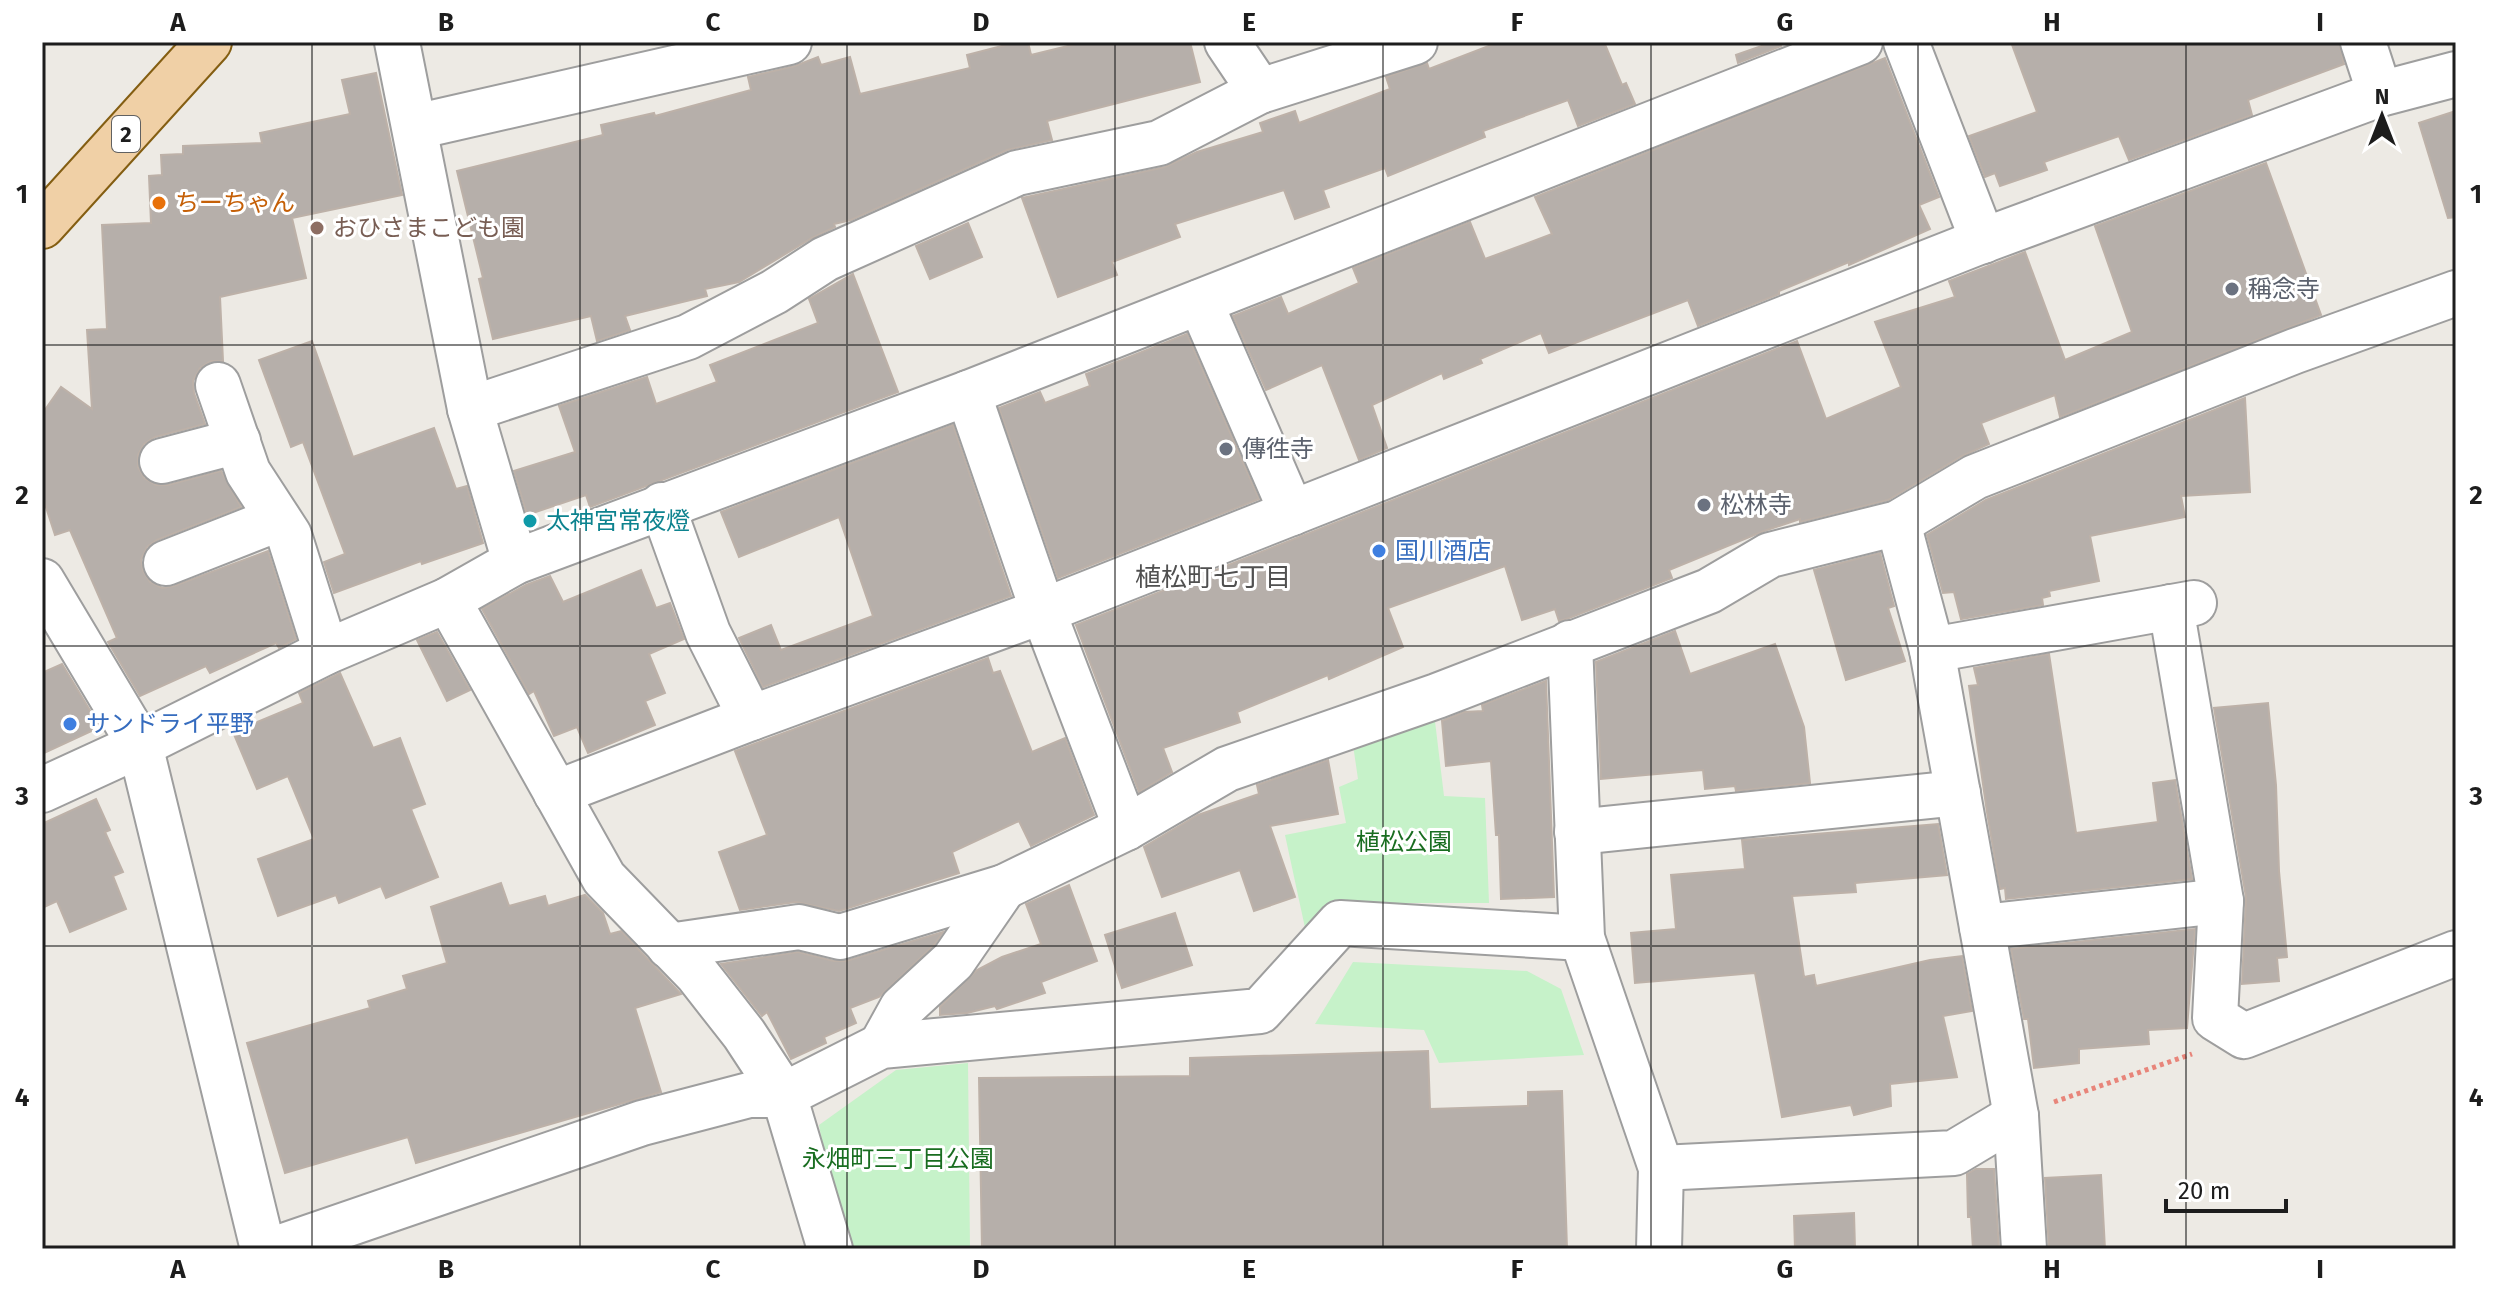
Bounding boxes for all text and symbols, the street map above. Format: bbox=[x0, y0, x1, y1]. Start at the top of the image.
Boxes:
text: A bbox=[169, 7, 186, 38]
text: B bbox=[438, 7, 454, 38]
text: C bbox=[706, 7, 721, 38]
text: D bbox=[973, 7, 990, 38]
text: E bbox=[1242, 7, 1256, 38]
text: F bbox=[1511, 7, 1524, 38]
text: G bbox=[1777, 7, 1793, 38]
text: H bbox=[2043, 7, 2061, 38]
text: I bbox=[2316, 7, 2324, 38]
north arrow bbox=[2342, 76, 2422, 156]
text: N bbox=[2375, 83, 2389, 110]
road number: 2 bbox=[112, 116, 140, 152]
text: 1 bbox=[16, 179, 28, 210]
text: 1 bbox=[2470, 179, 2482, 210]
place label: ちーちゃん bbox=[175, 189, 295, 217]
marker: ちーちゃん bbox=[150, 194, 168, 212]
place label: おひさまこども園 bbox=[333, 214, 525, 242]
marker: おひさまこども園 bbox=[308, 219, 326, 237]
place label: 稱念寺 bbox=[2248, 275, 2320, 303]
marker: 稱念寺 bbox=[2223, 280, 2241, 298]
place label: 傳徃寺 bbox=[1242, 435, 1314, 463]
marker: 傳徃寺 bbox=[1217, 440, 1235, 458]
text: 2 bbox=[15, 480, 29, 511]
text: 2 bbox=[2469, 480, 2483, 511]
place label: 松林寺 bbox=[1720, 491, 1792, 519]
marker: 松林寺 bbox=[1695, 496, 1713, 514]
place label: 太神宮常夜燈 bbox=[546, 507, 690, 535]
marker: 太神宮常夜燈 bbox=[521, 512, 539, 530]
place label: 国川酒店 bbox=[1395, 537, 1491, 565]
marker: 国川酒店 bbox=[1370, 542, 1388, 560]
district label: 植松町七丁目 bbox=[1135, 562, 1291, 593]
place label: サンドライ平野 bbox=[86, 710, 254, 738]
marker: サンドライ平野 bbox=[61, 715, 79, 733]
text: 3 bbox=[14, 781, 29, 812]
text: 3 bbox=[2468, 781, 2483, 812]
park label: 植松公園 bbox=[1356, 828, 1452, 856]
text: 4 bbox=[15, 1082, 30, 1113]
text: 4 bbox=[2469, 1082, 2484, 1113]
park label: 永畑町三丁目公園 bbox=[802, 1145, 994, 1173]
scale bar bbox=[2166, 1163, 2286, 1213]
text: 20 m bbox=[2178, 1177, 2230, 1205]
text: A bbox=[169, 1254, 186, 1285]
text: B bbox=[438, 1254, 454, 1285]
text: C bbox=[706, 1254, 721, 1285]
text: D bbox=[973, 1254, 990, 1285]
text: E bbox=[1242, 1254, 1256, 1285]
text: F bbox=[1511, 1254, 1524, 1285]
text: G bbox=[1777, 1254, 1793, 1285]
text: H bbox=[2043, 1254, 2061, 1285]
text: I bbox=[2316, 1254, 2324, 1285]

